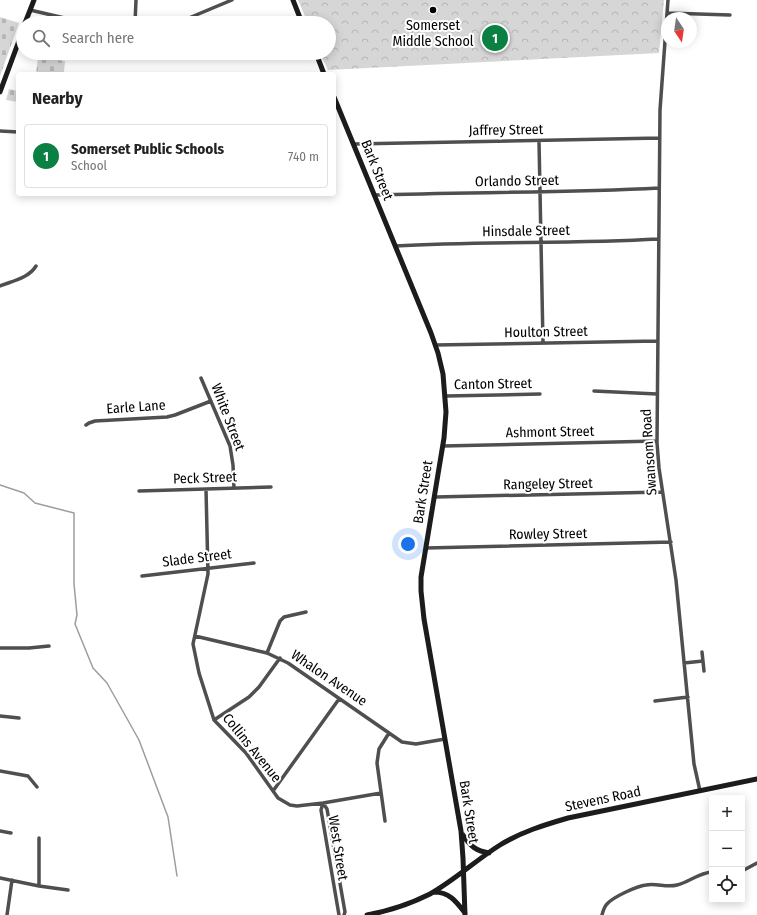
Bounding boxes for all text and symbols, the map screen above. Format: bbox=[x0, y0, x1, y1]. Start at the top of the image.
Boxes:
marker: Somerset Middle School bbox=[428, 5, 438, 15]
north arrow bbox=[661, 12, 697, 48]
search box bbox=[16, 16, 336, 60]
place label: Somerset Middle School bbox=[392, 17, 474, 50]
pin: 1 bbox=[482, 23, 508, 53]
icon: search bbox=[30, 27, 52, 49]
text: Search here bbox=[62, 29, 134, 47]
text: Nearby bbox=[32, 88, 83, 109]
street label: Jaffrey Street bbox=[469, 121, 544, 139]
street label: Bark Street bbox=[357, 137, 397, 203]
text: Somerset Public Schools bbox=[71, 140, 224, 158]
text: 1 bbox=[43, 149, 49, 164]
text: 740 m bbox=[288, 149, 319, 164]
text: School bbox=[71, 158, 107, 173]
street label: Orlando Street bbox=[475, 172, 560, 190]
street label: Hinsdale Street bbox=[482, 222, 570, 240]
street label: Houlton Street bbox=[504, 323, 588, 341]
street label: Canton Street bbox=[454, 375, 533, 393]
street label: White Street bbox=[207, 381, 249, 453]
street label: Earle Lane bbox=[106, 396, 166, 418]
street label: Swansom Road bbox=[638, 408, 660, 496]
street label: Ashmont Street bbox=[506, 423, 595, 441]
street label: Bark Street bbox=[410, 459, 436, 525]
street label: Peck Street bbox=[173, 468, 238, 488]
street label: Rangeley Street bbox=[503, 475, 593, 493]
street label: Rowley Street bbox=[509, 525, 588, 543]
your location bbox=[398, 534, 418, 554]
street label: Slade Street bbox=[161, 545, 233, 571]
street label: Whalon Avenue bbox=[288, 646, 370, 710]
street label: Collins Avenue bbox=[219, 710, 285, 786]
street label: Bark Street bbox=[456, 779, 482, 845]
street label: Stevens Road bbox=[564, 783, 642, 815]
map controls bbox=[709, 795, 745, 903]
button: + bbox=[709, 795, 745, 831]
street label: West Street bbox=[324, 814, 352, 882]
button: − bbox=[709, 831, 745, 867]
button: locate bbox=[709, 867, 745, 903]

